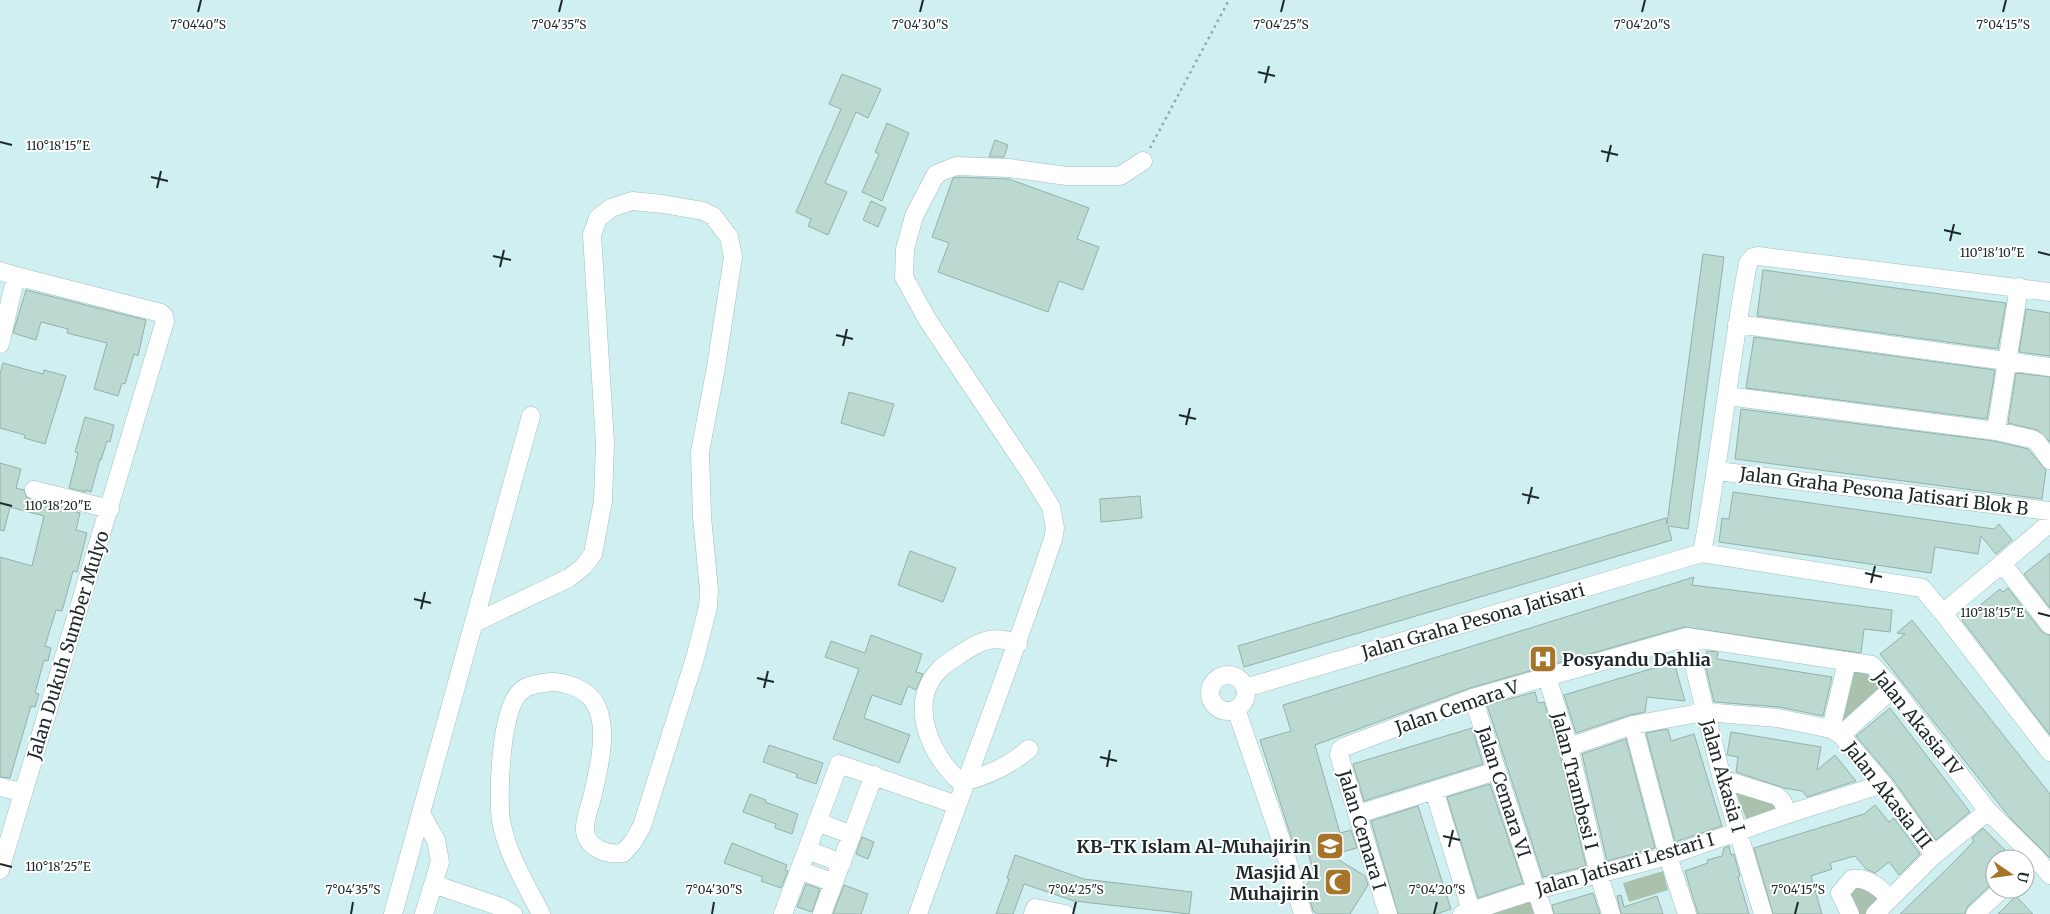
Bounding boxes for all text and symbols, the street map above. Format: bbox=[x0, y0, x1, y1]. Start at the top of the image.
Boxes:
text: 7°04'40"S bbox=[170, 17, 226, 32]
text: 7°04'35"S bbox=[532, 17, 586, 32]
text: 7°04'30"S bbox=[892, 17, 948, 32]
text: 7°04'25"S bbox=[1253, 17, 1309, 32]
text: 7°04'20"S bbox=[1614, 17, 1670, 32]
text: 7°04'15"S bbox=[1976, 17, 2030, 32]
text: 110°18'15"E bbox=[26, 138, 90, 153]
text: 110°18'10"E bbox=[1960, 245, 2025, 260]
street label: Jalan Graha Pesona Jatisari Blok B bbox=[1737, 462, 2030, 520]
text: 110°18'20"E bbox=[25, 498, 92, 513]
street label: Jalan Dukuh Sumber Mulyo bbox=[22, 528, 114, 763]
street label: Jalan Graha Pesona Jatisari bbox=[1358, 578, 1587, 664]
text: 110°18'15"E bbox=[1960, 605, 2024, 620]
hospital icon: Posyandu Dahlia bbox=[1528, 644, 1558, 674]
place label: Posyandu Dahlia bbox=[1562, 648, 1711, 671]
street label: Jalan Akasia IV bbox=[1868, 665, 1968, 781]
street label: Jalan Cemara V bbox=[1391, 675, 1523, 739]
street label: Jalan Trambesi I bbox=[1547, 709, 1603, 852]
street label: Jalan Akasia I bbox=[1696, 716, 1750, 835]
street label: Jalan Cemara VI bbox=[1472, 723, 1536, 860]
street label: Jalan Akasia III bbox=[1838, 736, 1937, 853]
street label: Jalan Cemara I bbox=[1333, 766, 1391, 893]
street label: Jalan Jatisari Lestari I bbox=[1532, 828, 1717, 901]
school or university icon: KB-TK Islam Al-Muhajirin bbox=[1315, 831, 1345, 861]
place label: KB-TK Islam Al-Muhajirin bbox=[1076, 835, 1311, 858]
north arrow bbox=[1985, 849, 2035, 899]
text: 110°18'25"E bbox=[25, 859, 91, 874]
place label: Masjid Al Muhajirin bbox=[1229, 861, 1319, 905]
mosque icon: Masjid Al Muhajirin bbox=[1323, 867, 1353, 897]
text: U bbox=[2013, 870, 2033, 885]
text: 7°04'35"S bbox=[326, 882, 380, 897]
text: 7°04'30"S bbox=[686, 882, 742, 897]
text: 7°04'25"S bbox=[1048, 882, 1104, 897]
text: 7°04'20"S bbox=[1409, 882, 1465, 897]
text: 7°04'15"S bbox=[1771, 882, 1825, 897]

